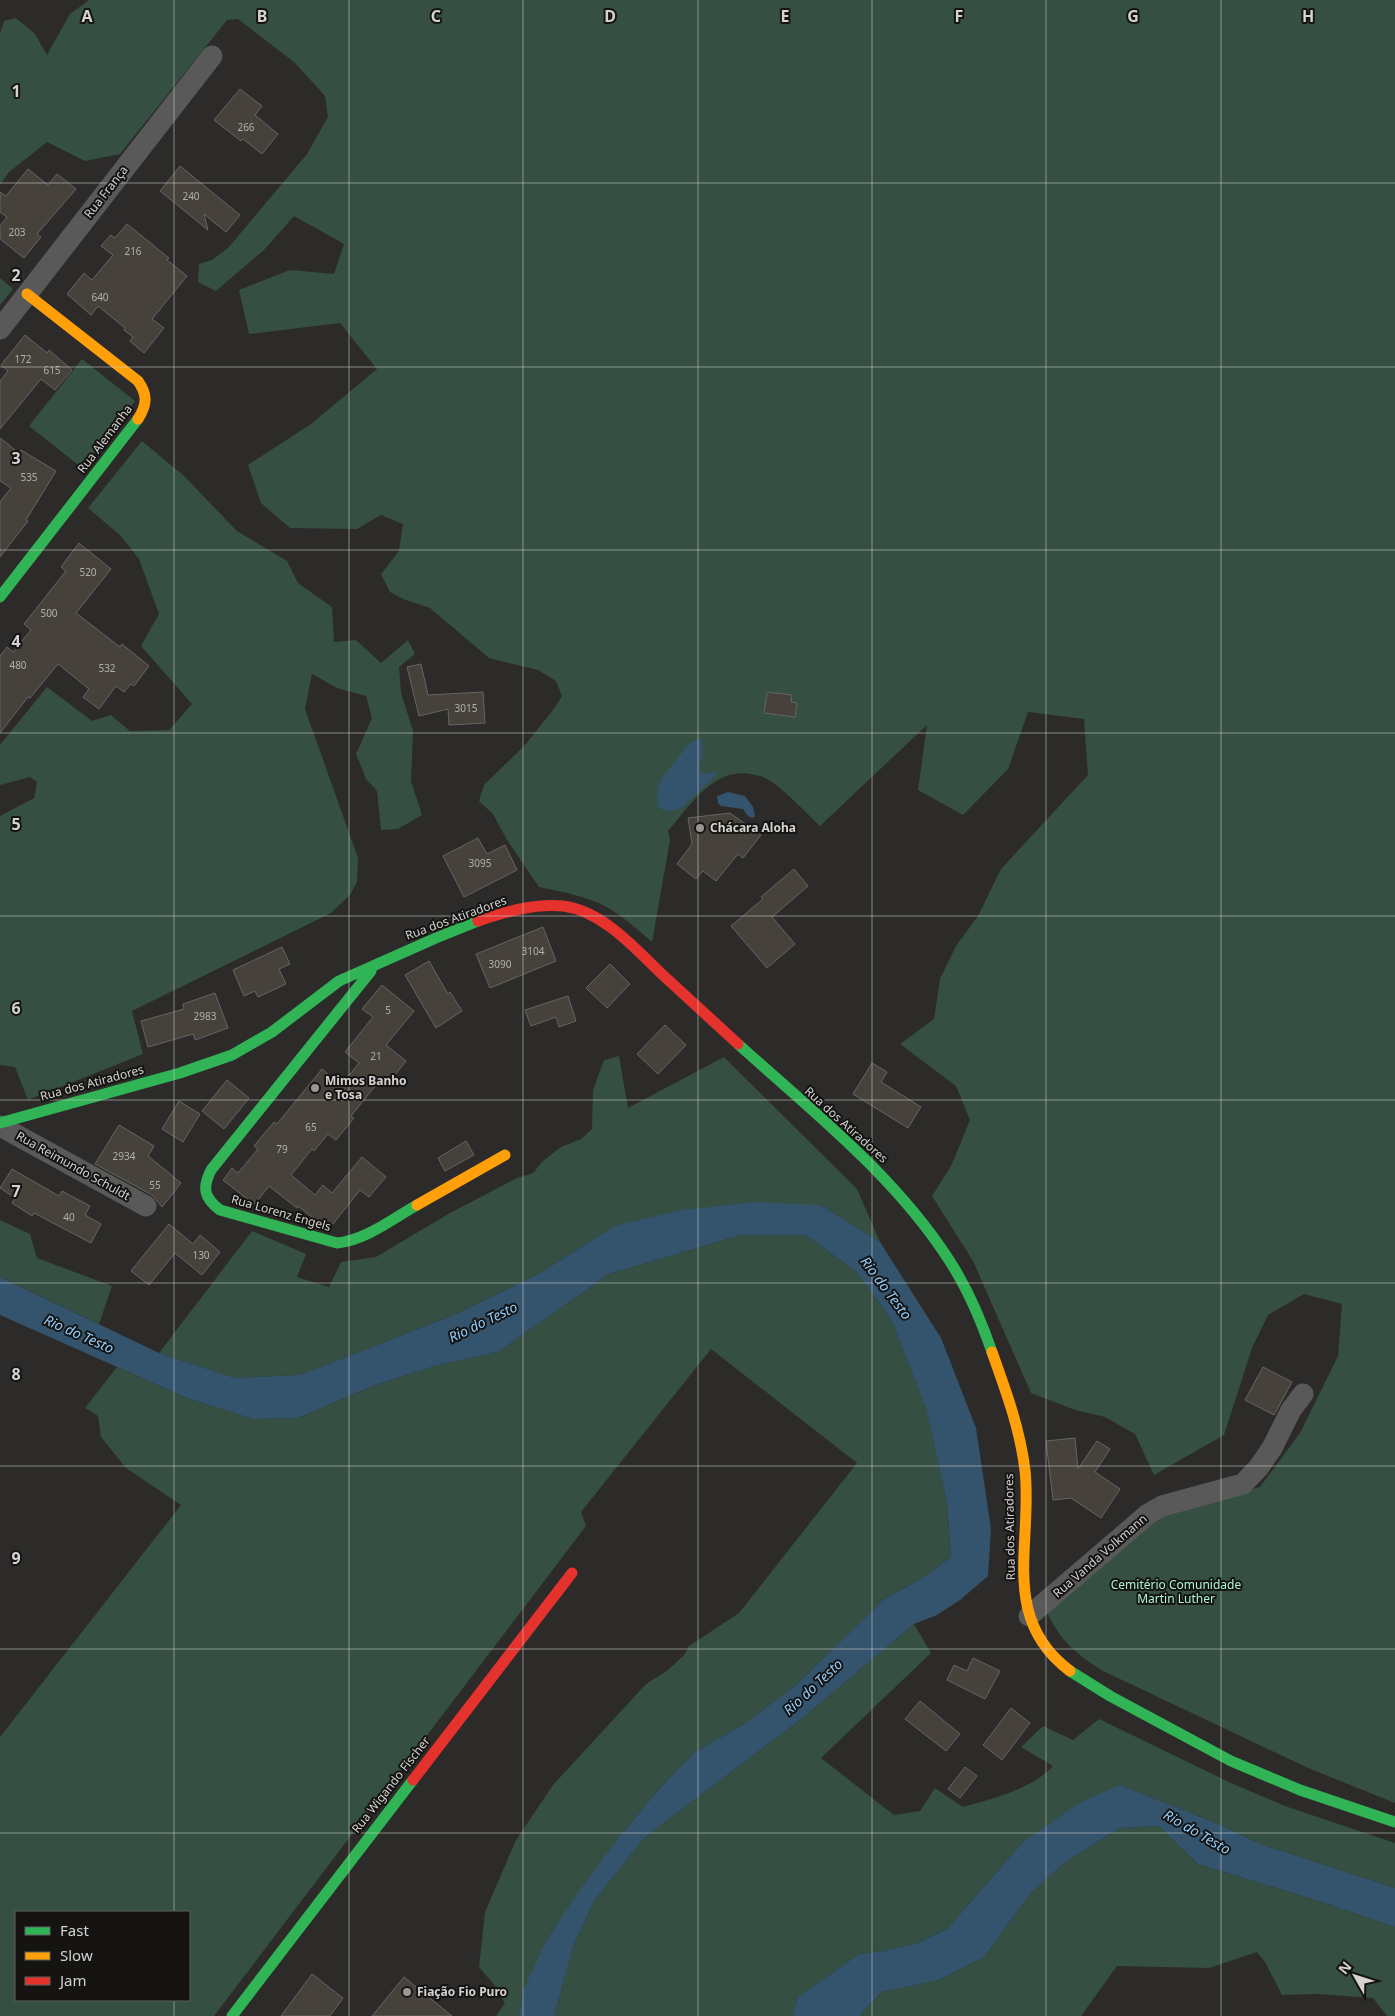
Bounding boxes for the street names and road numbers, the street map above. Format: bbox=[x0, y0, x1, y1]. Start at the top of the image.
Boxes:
street label: Rua França bbox=[80, 162, 131, 221]
street label: Rua Alemanha bbox=[73, 401, 136, 476]
street label: Rua dos Atiradores bbox=[403, 891, 509, 944]
street label: Rua dos Atiradores bbox=[38, 1060, 146, 1105]
street label: Rua dos Atiradores bbox=[801, 1083, 892, 1167]
street label: Rua Reimundo Schuldt bbox=[13, 1127, 134, 1204]
street label: Rua Lorenz Engels bbox=[229, 1190, 333, 1235]
street label: Rua dos Atiradores bbox=[1000, 1473, 1019, 1580]
street label: Rua Vanda Volkmann bbox=[1049, 1510, 1150, 1601]
street label: Rua Wigando Fischer bbox=[348, 1733, 434, 1837]

